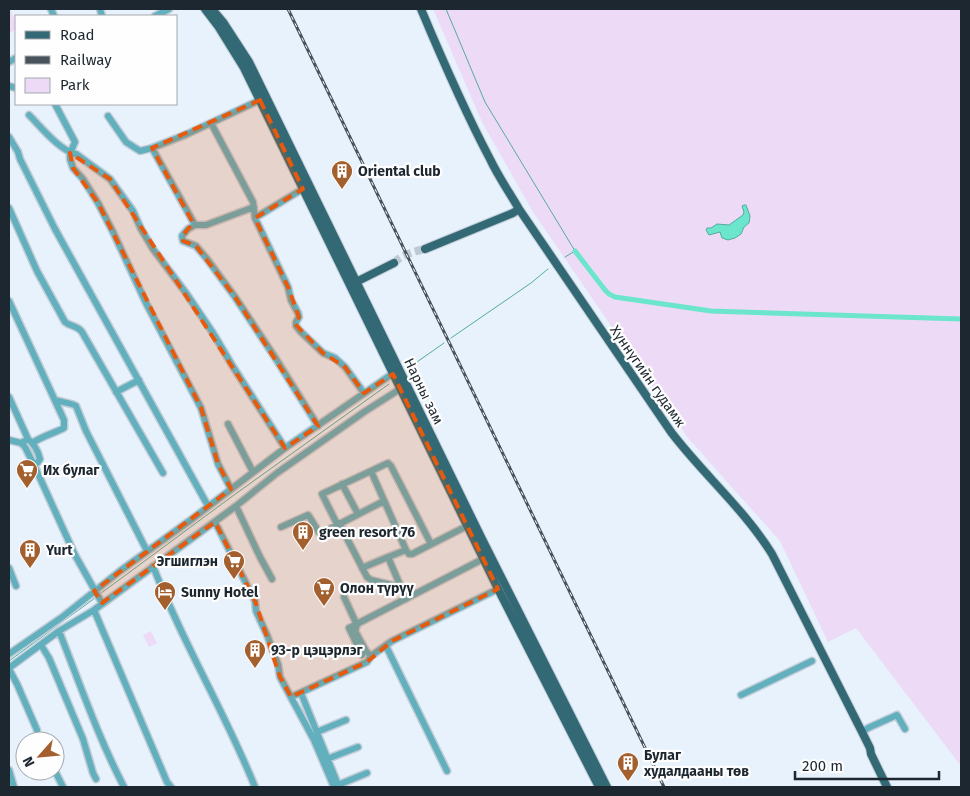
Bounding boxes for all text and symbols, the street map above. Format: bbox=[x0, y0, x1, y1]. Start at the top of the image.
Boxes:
legend bbox=[15, 15, 178, 105]
text: Road bbox=[60, 26, 95, 44]
text: Railway bbox=[60, 51, 112, 69]
text: Park bbox=[60, 76, 90, 94]
building icon: Oriental club bbox=[330, 159, 354, 190]
place label: Oriental club bbox=[358, 163, 441, 180]
street label: Хүннүгийн гудамж bbox=[606, 322, 689, 430]
street label: Нарны зам bbox=[400, 355, 447, 427]
supermarket icon: Их булаг bbox=[15, 458, 39, 489]
place label: Их булаг bbox=[43, 462, 100, 479]
building icon: green resort 76 bbox=[291, 520, 315, 551]
place label: green resort 76 bbox=[319, 524, 415, 541]
building icon: Yurt bbox=[18, 538, 42, 569]
place label: Yurt bbox=[45, 542, 73, 559]
supermarket icon: Эгшиглэн bbox=[222, 549, 246, 580]
place label: Эгшиглэн bbox=[157, 553, 218, 570]
supermarket icon: Олон түрүү bbox=[312, 576, 336, 607]
hotel icon: Sunny Hotel bbox=[153, 580, 177, 611]
place label: Олон түрүү bbox=[340, 580, 414, 597]
place label: Sunny Hotel bbox=[181, 584, 259, 601]
building icon: 93-р цэцэрлэг bbox=[243, 638, 267, 669]
place label: 93-р цэцэрлэг bbox=[271, 642, 363, 659]
north arrow bbox=[15, 731, 65, 781]
place label: Булаг худалдааны төв bbox=[643, 747, 749, 780]
scale bar bbox=[795, 748, 939, 780]
building icon: Булаг худалдааны төв bbox=[616, 751, 640, 782]
text: N bbox=[19, 754, 39, 770]
text: 200 m bbox=[802, 757, 843, 775]

